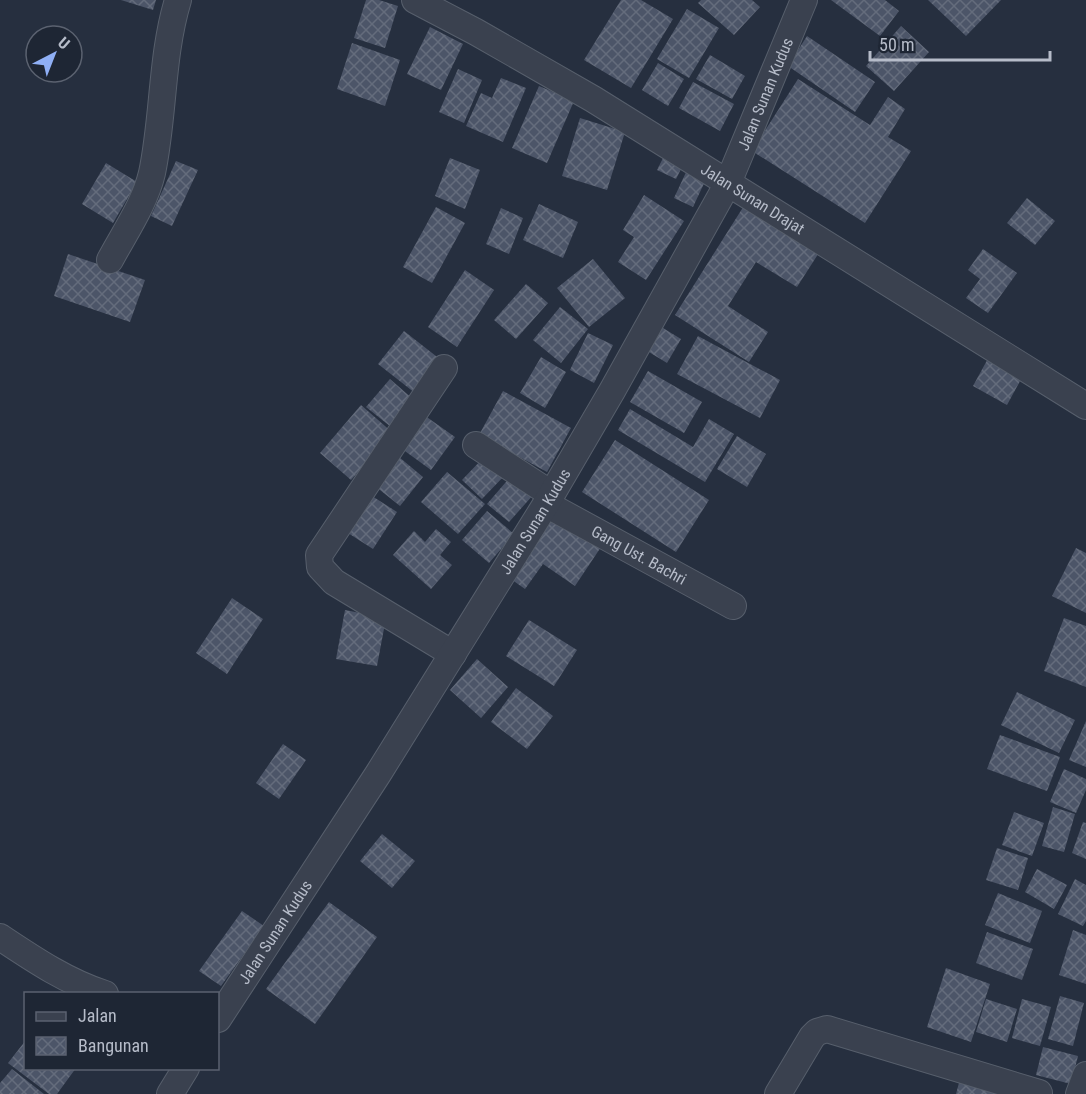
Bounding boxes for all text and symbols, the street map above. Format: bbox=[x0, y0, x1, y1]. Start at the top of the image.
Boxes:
north arrow bbox=[24, 24, 84, 84]
scale bar bbox=[870, 24, 1050, 62]
text: U bbox=[54, 33, 73, 53]
text: 50 m bbox=[879, 34, 914, 55]
street label: Jalan Sunan Kudus bbox=[734, 35, 797, 153]
street label: Jalan Sunan Drajat bbox=[697, 160, 808, 238]
street label: Jalan Sunan Kudus bbox=[496, 465, 575, 578]
street label: Gang Ust. Bachri bbox=[588, 522, 690, 589]
street label: Jalan Sunan Kudus bbox=[234, 877, 316, 988]
legend bbox=[24, 992, 219, 1070]
text: Jalan bbox=[78, 1005, 117, 1026]
text: Bangunan bbox=[78, 1035, 149, 1056]

